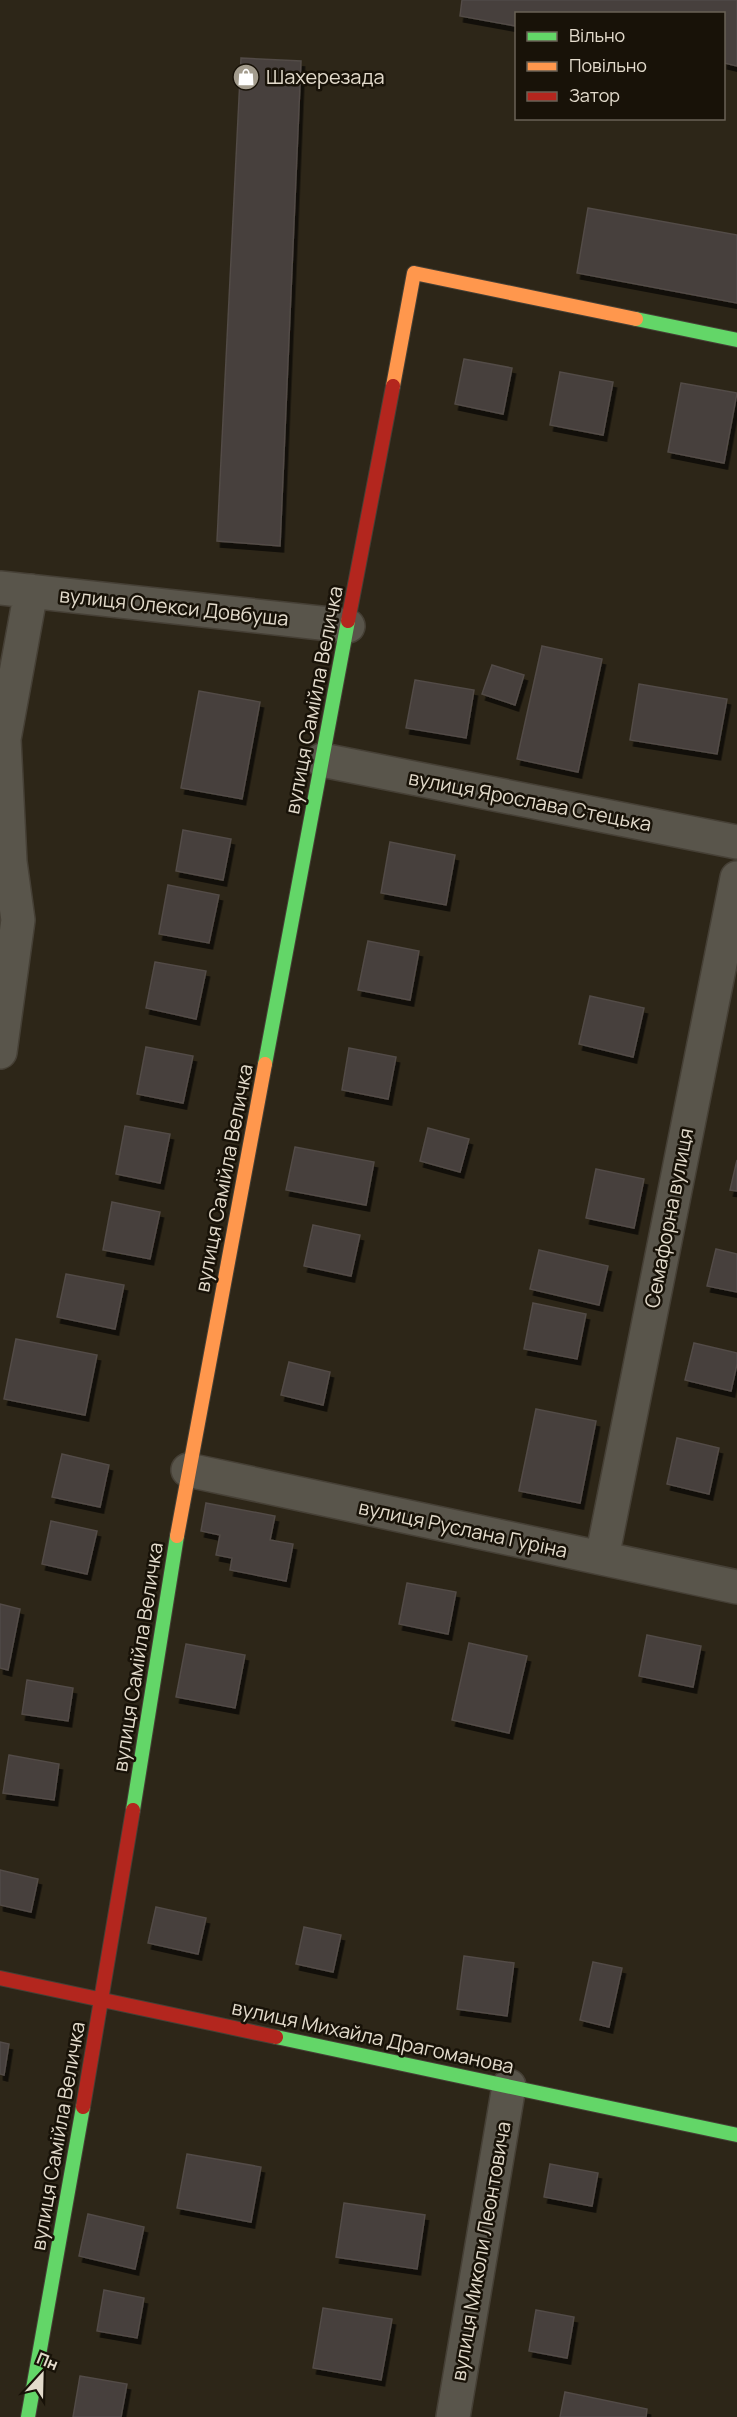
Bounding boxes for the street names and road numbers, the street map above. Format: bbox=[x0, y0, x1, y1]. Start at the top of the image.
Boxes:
street label: вулиця Олекси Довбуша bbox=[58, 581, 290, 632]
street label: вулиця Самійла Величка bbox=[278, 584, 349, 816]
street label: вулиця Ярослава Стецька bbox=[406, 764, 654, 837]
street label: вулиця Самійла Величка bbox=[188, 1062, 259, 1294]
street label: Семафорна вулиця bbox=[638, 1126, 699, 1310]
street label: вулиця Руслана Гуріна bbox=[356, 1493, 570, 1564]
street label: вулиця Самійла Величка bbox=[106, 1540, 169, 1774]
street label: вулиця Михайла Драгоманова bbox=[230, 1993, 517, 2080]
street label: вулиця Самійла Величка bbox=[24, 2019, 91, 2252]
street label: вулиця Миколи Леонтовича bbox=[444, 2119, 517, 2383]

